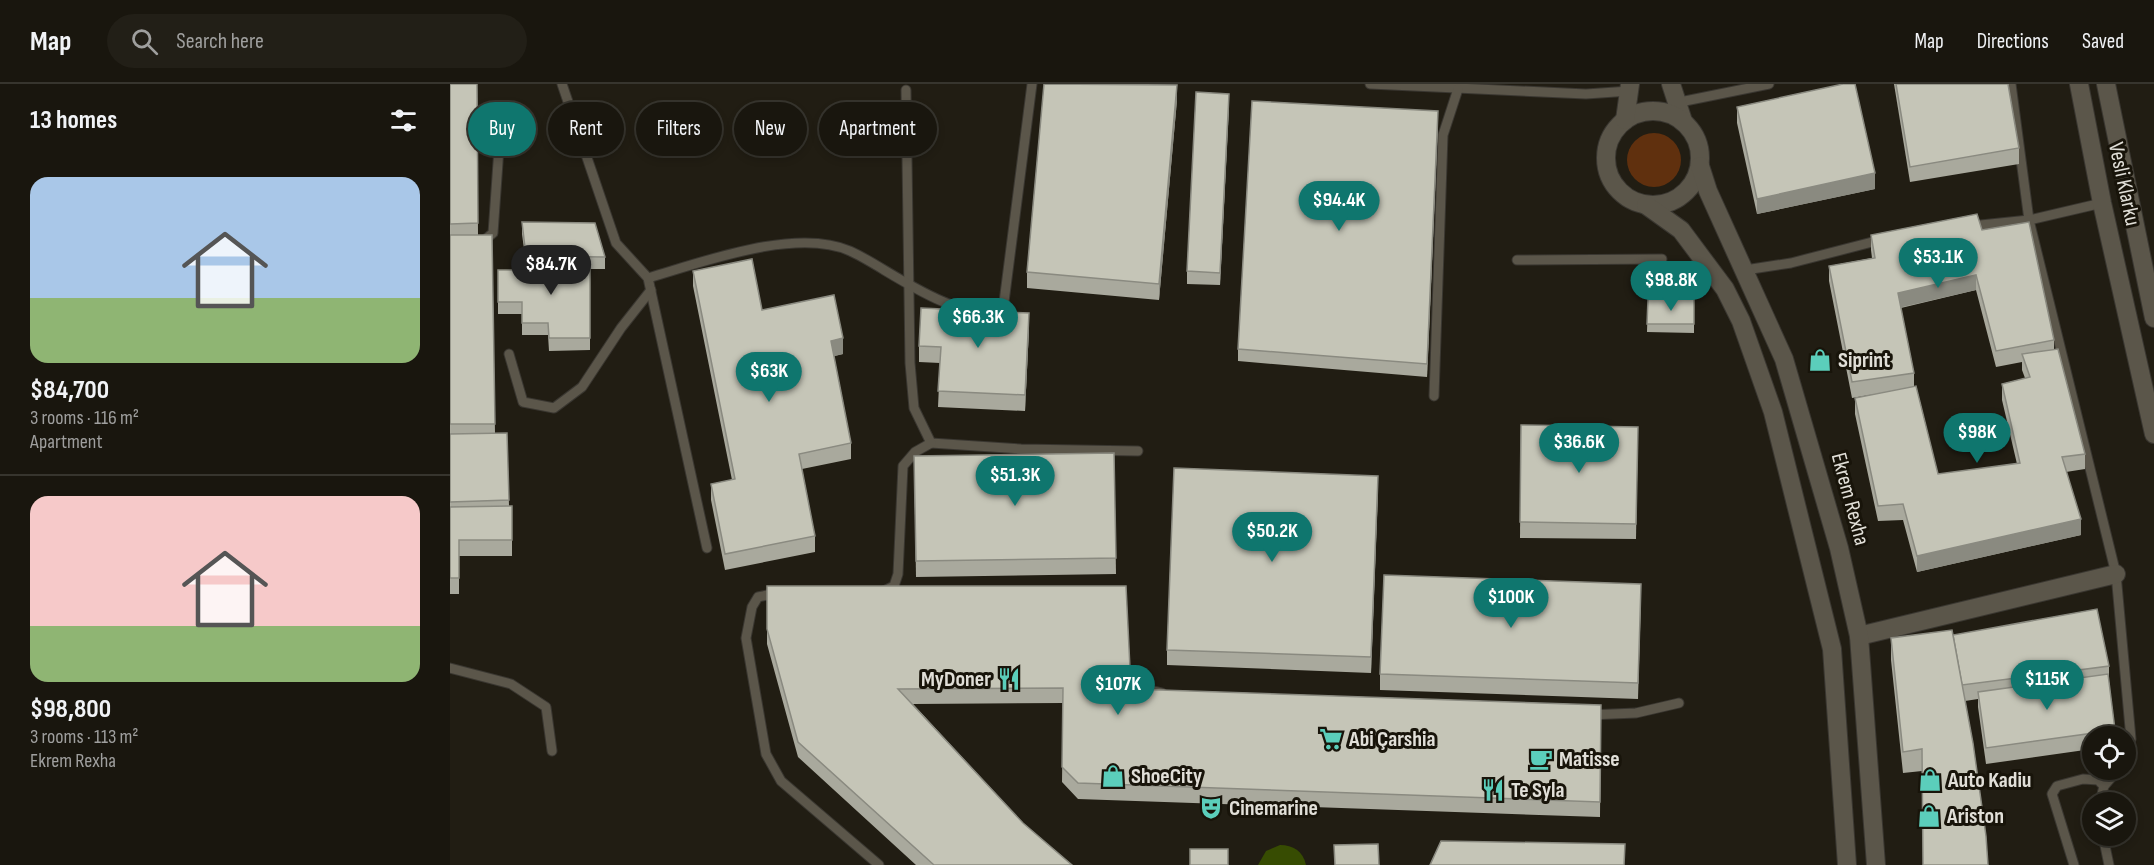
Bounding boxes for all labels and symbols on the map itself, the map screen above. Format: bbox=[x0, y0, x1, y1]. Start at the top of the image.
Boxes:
street label: Vesli Klarku bbox=[2102, 140, 2146, 228]
pin: $94.4K bbox=[1290, 181, 1388, 232]
pin: $53.1K bbox=[1889, 238, 1987, 289]
pin: $84.7K bbox=[502, 245, 600, 296]
pin: $98.8K bbox=[1622, 261, 1720, 312]
pin: $66.3K bbox=[929, 298, 1027, 349]
shop icon: Siprint bbox=[1807, 347, 1833, 373]
place label: Siprint bbox=[1838, 347, 1890, 374]
pin: $63K bbox=[733, 352, 805, 403]
pin: $98K bbox=[1941, 413, 2013, 464]
pin: $36.6K bbox=[1530, 423, 1628, 474]
street label: Ekrem Rexha bbox=[1825, 450, 1875, 548]
pin: $51.3K bbox=[966, 456, 1064, 507]
pin: $50.2K bbox=[1223, 512, 1321, 563]
pin: $100K bbox=[1469, 578, 1553, 629]
pin: $115K bbox=[2005, 660, 2089, 711]
pin: $107K bbox=[1076, 665, 1160, 716]
place label: MyDoner bbox=[921, 666, 991, 693]
restaurant icon: MyDoner bbox=[996, 666, 1022, 692]
supermarket icon: Abi Çarshia bbox=[1318, 726, 1344, 752]
place label: Abi Çarshia bbox=[1348, 726, 1436, 753]
cafe icon: Matisse bbox=[1528, 746, 1554, 772]
place label: Matisse bbox=[1559, 746, 1620, 773]
shop icon: ShoeCity bbox=[1100, 763, 1126, 789]
place label: ShoeCity bbox=[1131, 763, 1202, 790]
shop icon: Auto Kadiu bbox=[1917, 767, 1943, 793]
place label: Auto Kadiu bbox=[1947, 767, 2031, 794]
restaurant icon: Te Syla bbox=[1480, 777, 1506, 803]
place label: Te Syla bbox=[1511, 777, 1565, 804]
theatre icon: Cinemarine bbox=[1198, 795, 1224, 821]
place label: Cinemarine bbox=[1229, 795, 1318, 822]
shop icon: Ariston bbox=[1916, 803, 1942, 829]
place label: Ariston bbox=[1946, 803, 2004, 830]

